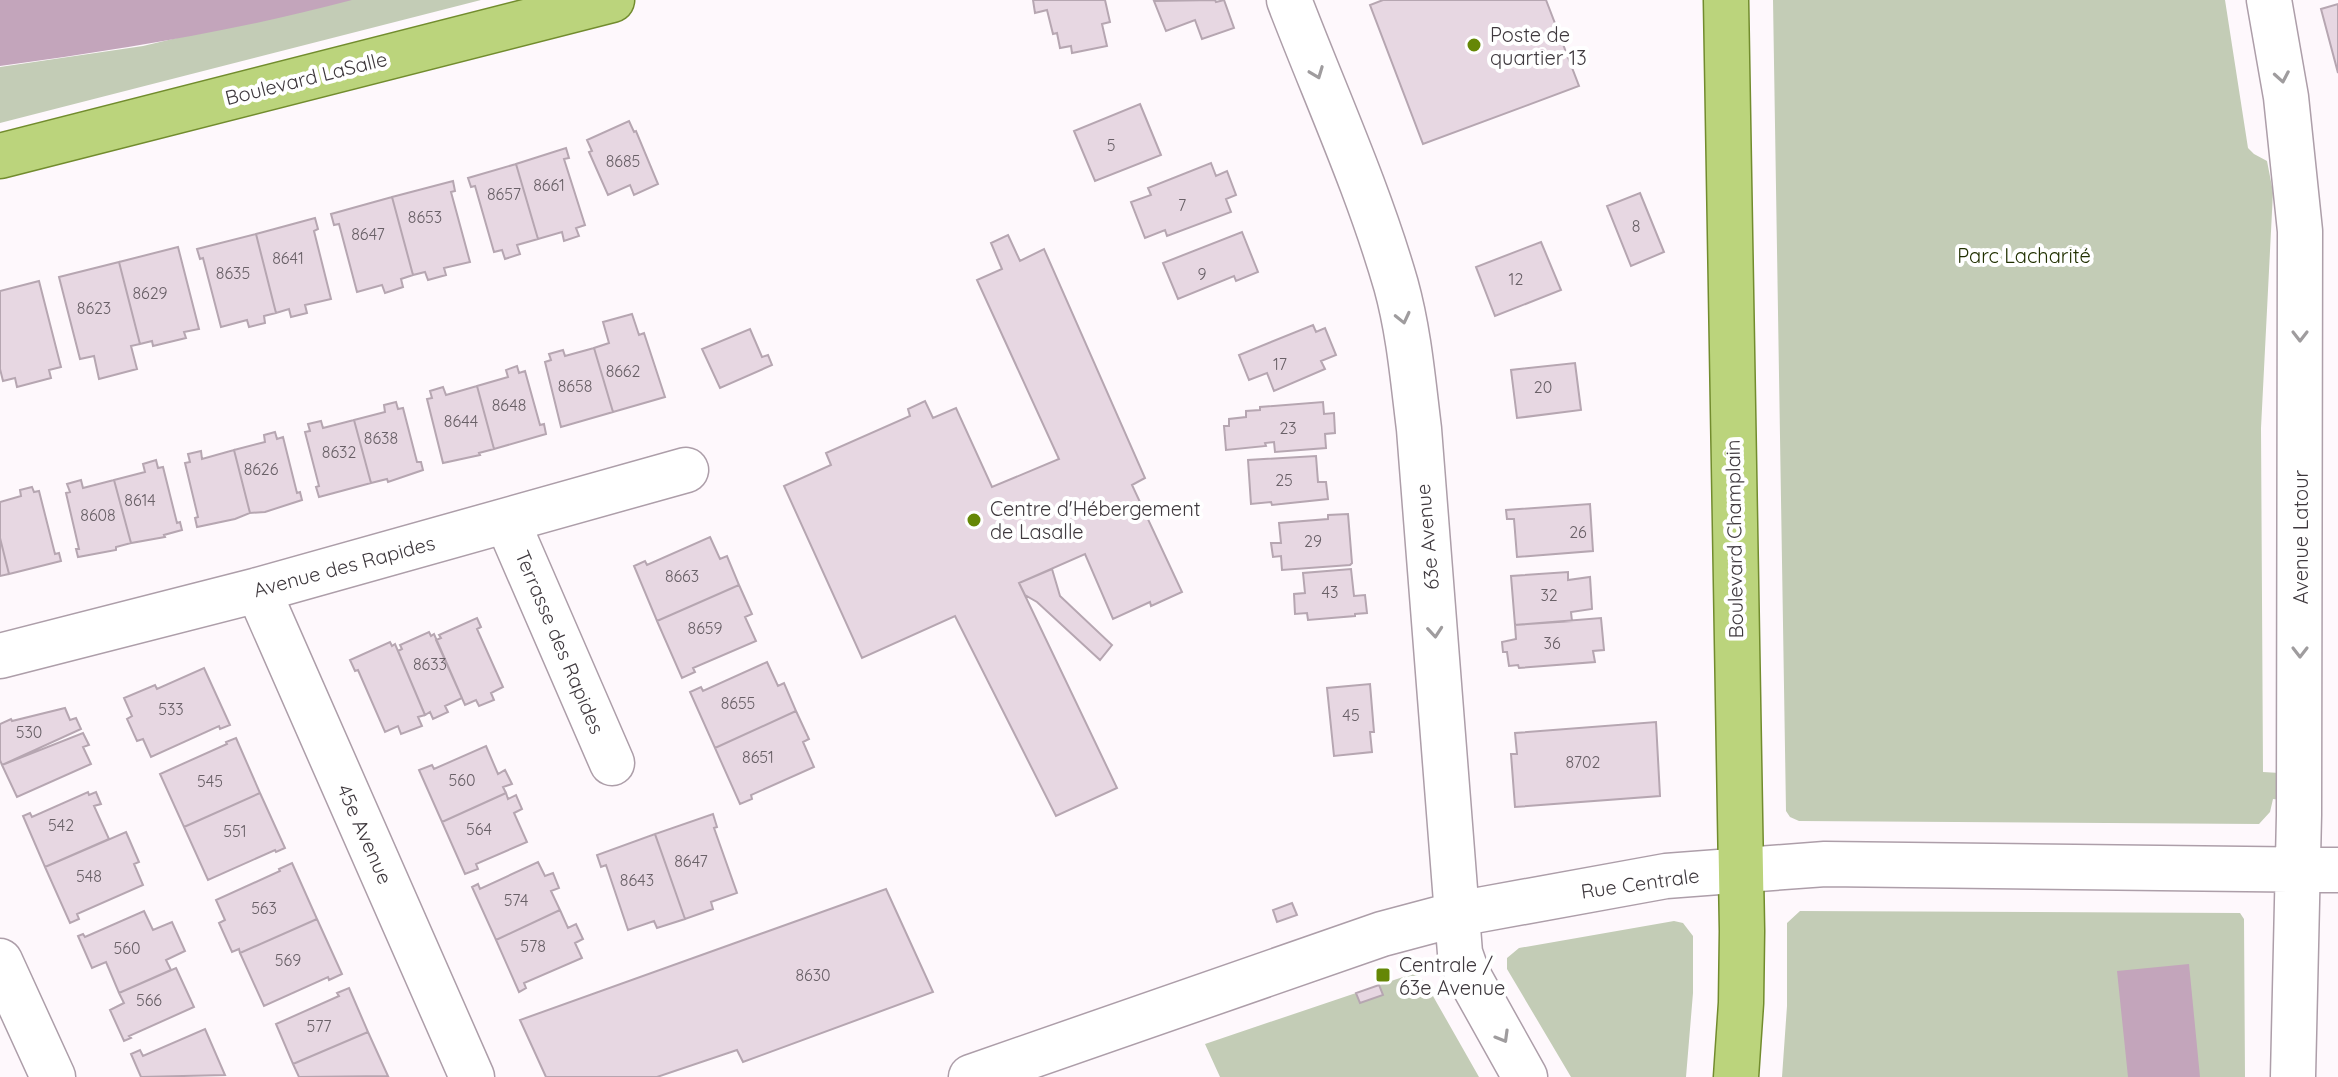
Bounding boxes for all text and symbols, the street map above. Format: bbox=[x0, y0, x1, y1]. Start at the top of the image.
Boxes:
place label: Poste de quartier 13 bbox=[1490, 22, 1587, 70]
marker: Poste de quartier 13 bbox=[1465, 36, 1483, 54]
street label: Boulevard LaSalle bbox=[222, 46, 390, 110]
one-way arrow bbox=[1307, 65, 1324, 79]
one-way arrow bbox=[2273, 70, 2290, 84]
house number: 5 bbox=[1107, 135, 1115, 155]
house number: 8685 bbox=[606, 151, 640, 171]
house number: 8661 bbox=[533, 175, 565, 195]
house number: 8657 bbox=[487, 184, 521, 204]
house number: 7 bbox=[1178, 195, 1186, 215]
house number: 8653 bbox=[408, 207, 442, 227]
house number: 8 bbox=[1632, 216, 1640, 236]
house number: 8647 bbox=[351, 224, 385, 244]
park label: Parc Lacharité bbox=[1957, 243, 2091, 268]
house number: 8641 bbox=[272, 248, 304, 268]
house number: 8635 bbox=[216, 263, 250, 283]
house number: 9 bbox=[1198, 264, 1207, 284]
house number: 12 bbox=[1509, 269, 1524, 289]
house number: 8629 bbox=[132, 283, 168, 303]
house number: 8623 bbox=[77, 298, 111, 318]
one-way arrow bbox=[1394, 311, 1411, 324]
one-way arrow bbox=[2291, 330, 2309, 343]
house number: 17 bbox=[1273, 354, 1287, 374]
house number: 8662 bbox=[606, 361, 640, 381]
house number: 8658 bbox=[558, 376, 592, 396]
house number: 20 bbox=[1534, 377, 1552, 397]
house number: 8648 bbox=[492, 395, 526, 415]
house number: 8644 bbox=[444, 411, 478, 431]
house number: 23 bbox=[1279, 418, 1297, 438]
house number: 8638 bbox=[364, 428, 398, 448]
street label: Boulevard Champlain bbox=[1720, 439, 1748, 639]
house number: 8632 bbox=[322, 442, 356, 462]
house number: 8626 bbox=[244, 459, 279, 479]
street label: Avenue Latour bbox=[2288, 469, 2313, 604]
house number: 25 bbox=[1275, 470, 1293, 490]
street label: 63e Avenue bbox=[1410, 483, 1444, 591]
house number: 8614 bbox=[124, 490, 156, 510]
place label: Centre d'Hébergement de Lasalle bbox=[990, 496, 1201, 544]
house number: 8608 bbox=[80, 505, 116, 525]
marker: Centre d'Hébergement de Lasalle bbox=[965, 511, 983, 529]
house number: 26 bbox=[1569, 522, 1587, 542]
street label: Avenue des Rapides bbox=[250, 530, 438, 602]
house number: 29 bbox=[1304, 531, 1322, 551]
street label: Terrasse des Rapides bbox=[510, 547, 610, 737]
house number: 8663 bbox=[665, 566, 699, 586]
house number: 43 bbox=[1322, 582, 1338, 602]
house number: 32 bbox=[1540, 585, 1558, 605]
house number: 8659 bbox=[688, 618, 723, 638]
one-way arrow bbox=[1426, 626, 1443, 639]
house number: 36 bbox=[1544, 633, 1561, 653]
one-way arrow bbox=[2291, 646, 2309, 659]
house number: 8633 bbox=[413, 654, 447, 674]
house number: 8655 bbox=[721, 693, 755, 713]
house number: 533 bbox=[158, 699, 184, 719]
house number: 45 bbox=[1342, 705, 1360, 725]
house number: 530 bbox=[16, 722, 42, 742]
house number: 8651 bbox=[742, 747, 774, 767]
house number: 8702 bbox=[1566, 752, 1601, 772]
house number: 560 bbox=[449, 770, 475, 790]
house number: 545 bbox=[197, 771, 223, 791]
street label: 45e Avenue bbox=[332, 780, 398, 888]
house number: 542 bbox=[48, 815, 74, 835]
house number: 564 bbox=[466, 819, 492, 839]
house number: 551 bbox=[223, 821, 247, 841]
house number: 8647 bbox=[674, 851, 708, 871]
street label: Rue Centrale bbox=[1579, 862, 1701, 904]
house number: 548 bbox=[76, 866, 102, 886]
house number: 8643 bbox=[620, 870, 654, 890]
house number: 574 bbox=[504, 890, 528, 910]
house number: 563 bbox=[251, 898, 277, 918]
house number: 578 bbox=[520, 936, 546, 956]
house number: 560 bbox=[114, 938, 140, 958]
house number: 569 bbox=[275, 950, 301, 970]
place label: Centrale / 63e Avenue bbox=[1399, 952, 1505, 1000]
house number: 8630 bbox=[795, 965, 831, 985]
marker: Centrale / 63e Avenue bbox=[1374, 966, 1392, 984]
house number: 566 bbox=[136, 990, 162, 1010]
house number: 577 bbox=[306, 1016, 332, 1036]
one-way arrow bbox=[1493, 1028, 1509, 1043]

